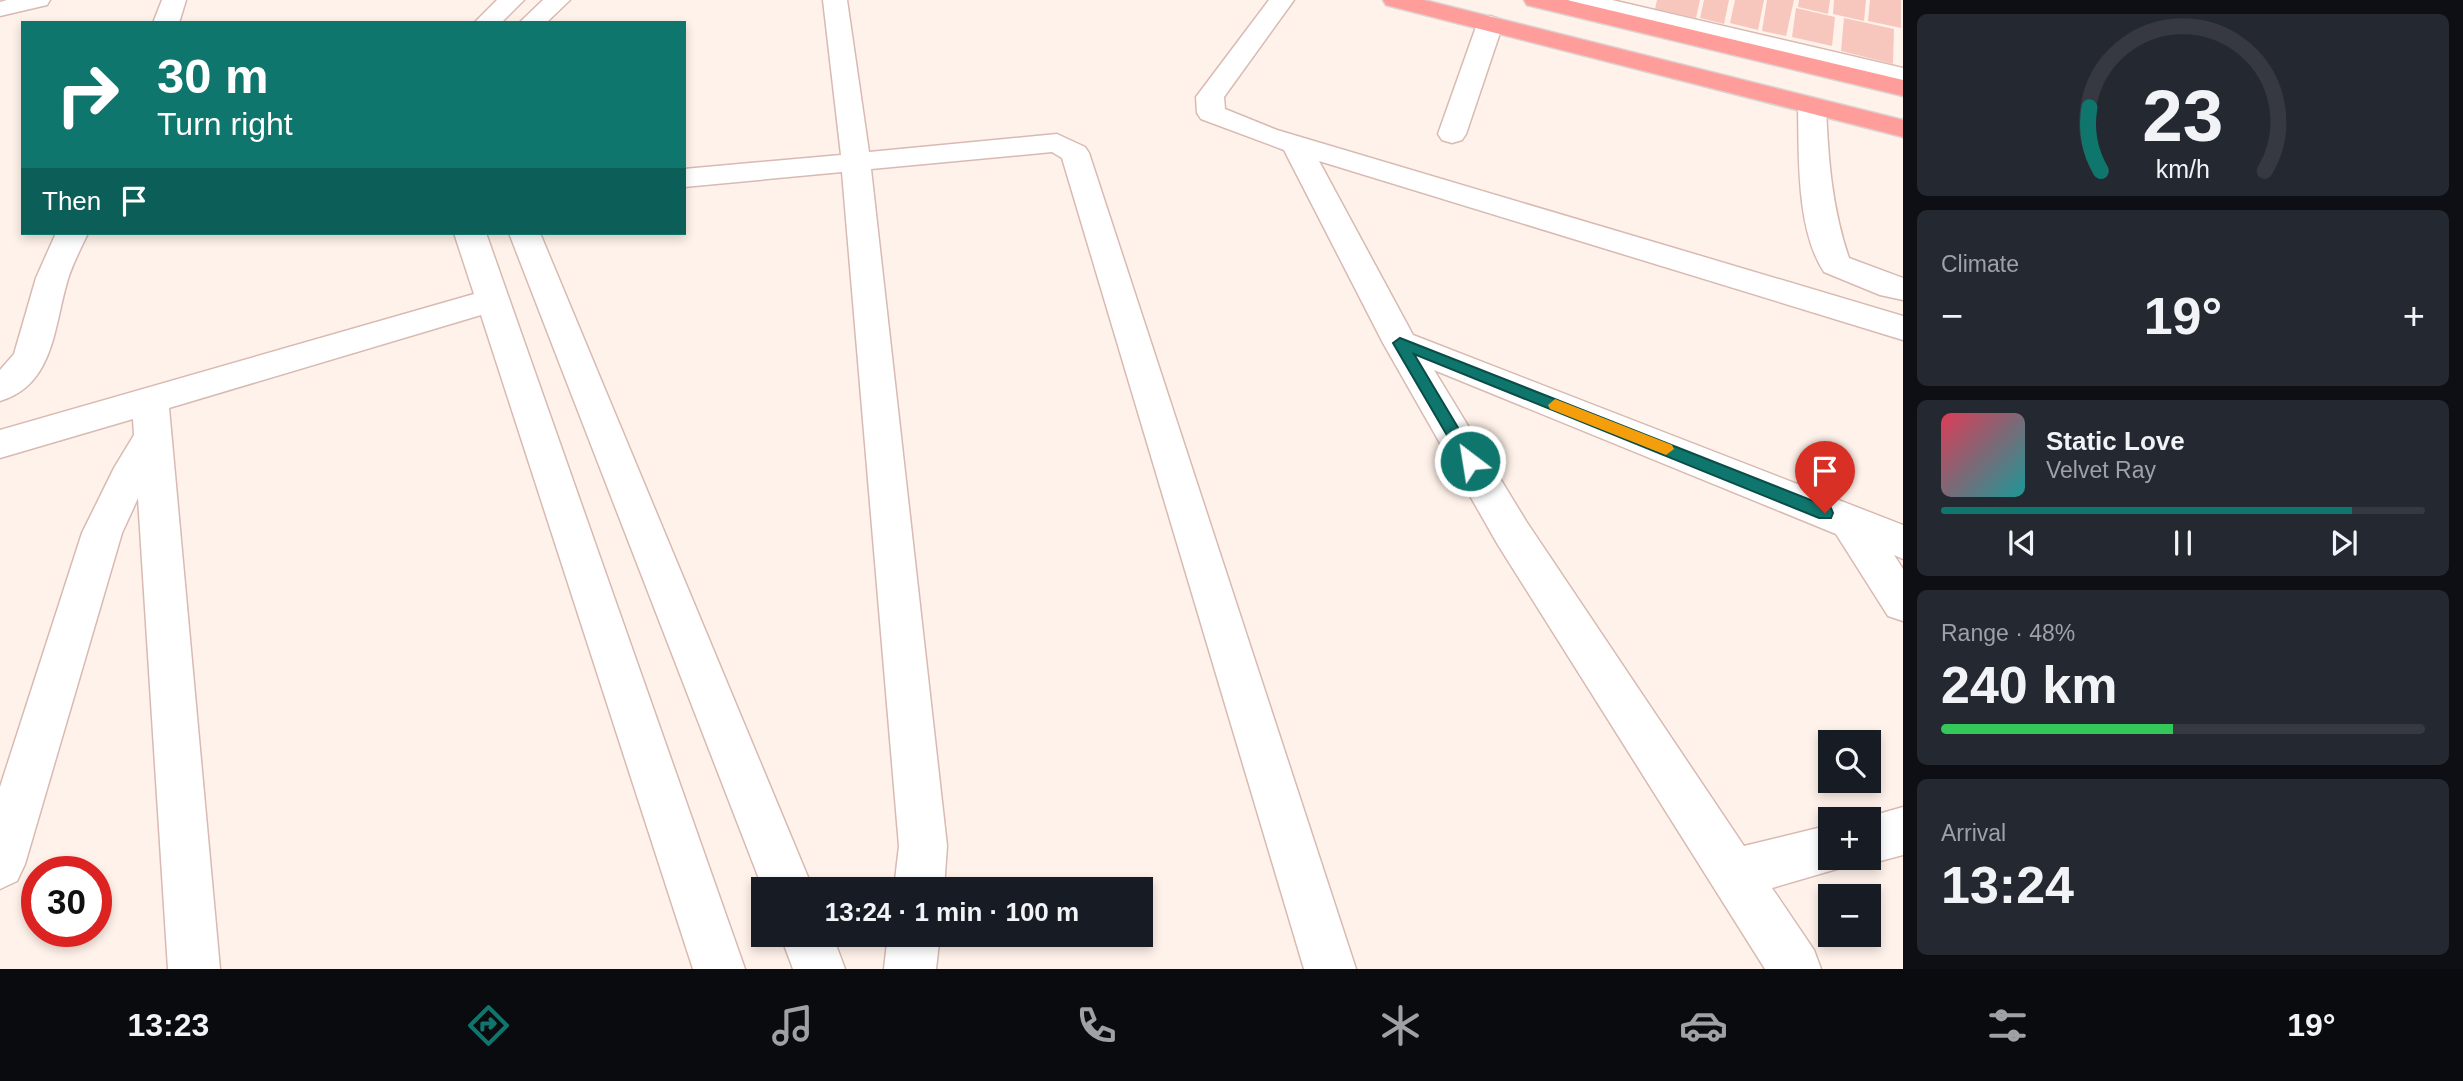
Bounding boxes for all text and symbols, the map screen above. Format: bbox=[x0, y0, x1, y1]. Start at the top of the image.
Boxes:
icon: right bbox=[42, 49, 133, 140]
text: 30 m bbox=[157, 49, 269, 103]
text: 23 bbox=[2143, 75, 2223, 156]
text: Turn right bbox=[157, 106, 293, 142]
text: km/h bbox=[2156, 155, 2210, 183]
icon: arrive bbox=[115, 182, 153, 220]
text: Then bbox=[42, 186, 101, 216]
text: Climate bbox=[1941, 251, 2019, 277]
text: 19° bbox=[2144, 287, 2222, 345]
text: − bbox=[1941, 295, 1963, 337]
text: + bbox=[2403, 295, 2425, 337]
position arrow bbox=[1433, 424, 1507, 498]
text: Static Love bbox=[2046, 426, 2185, 456]
pin bbox=[1795, 441, 1855, 513]
icon: arrive bbox=[1806, 452, 1844, 490]
text: Velvet Ray bbox=[2046, 457, 2156, 483]
icon: previous bbox=[2003, 524, 2041, 562]
icon: pause bbox=[2164, 524, 2202, 562]
icon: next bbox=[2325, 524, 2363, 562]
text: Range · 48% bbox=[1941, 620, 2075, 646]
text: 240 km bbox=[1941, 656, 2117, 714]
map controls bbox=[1818, 730, 1881, 947]
button: search bbox=[1818, 730, 1881, 793]
button: + bbox=[1818, 807, 1881, 870]
text: Arrival bbox=[1941, 820, 2006, 846]
speed limit sign: 30 bbox=[21, 856, 112, 947]
text: 13:24 bbox=[1941, 856, 2074, 914]
button: − bbox=[1818, 884, 1881, 947]
text: 13:24 · 1 min · 100 m bbox=[825, 897, 1079, 927]
icon: directions bbox=[464, 1001, 513, 1050]
icon: music bbox=[768, 1001, 817, 1050]
icon: phone bbox=[1072, 1001, 1121, 1050]
icon: climate bbox=[1376, 1001, 1425, 1050]
icon: car bbox=[1679, 1001, 1728, 1050]
icon: filters bbox=[1983, 1001, 2032, 1050]
text: 13:23 bbox=[127, 1007, 209, 1043]
text: 19° bbox=[2287, 1007, 2336, 1043]

